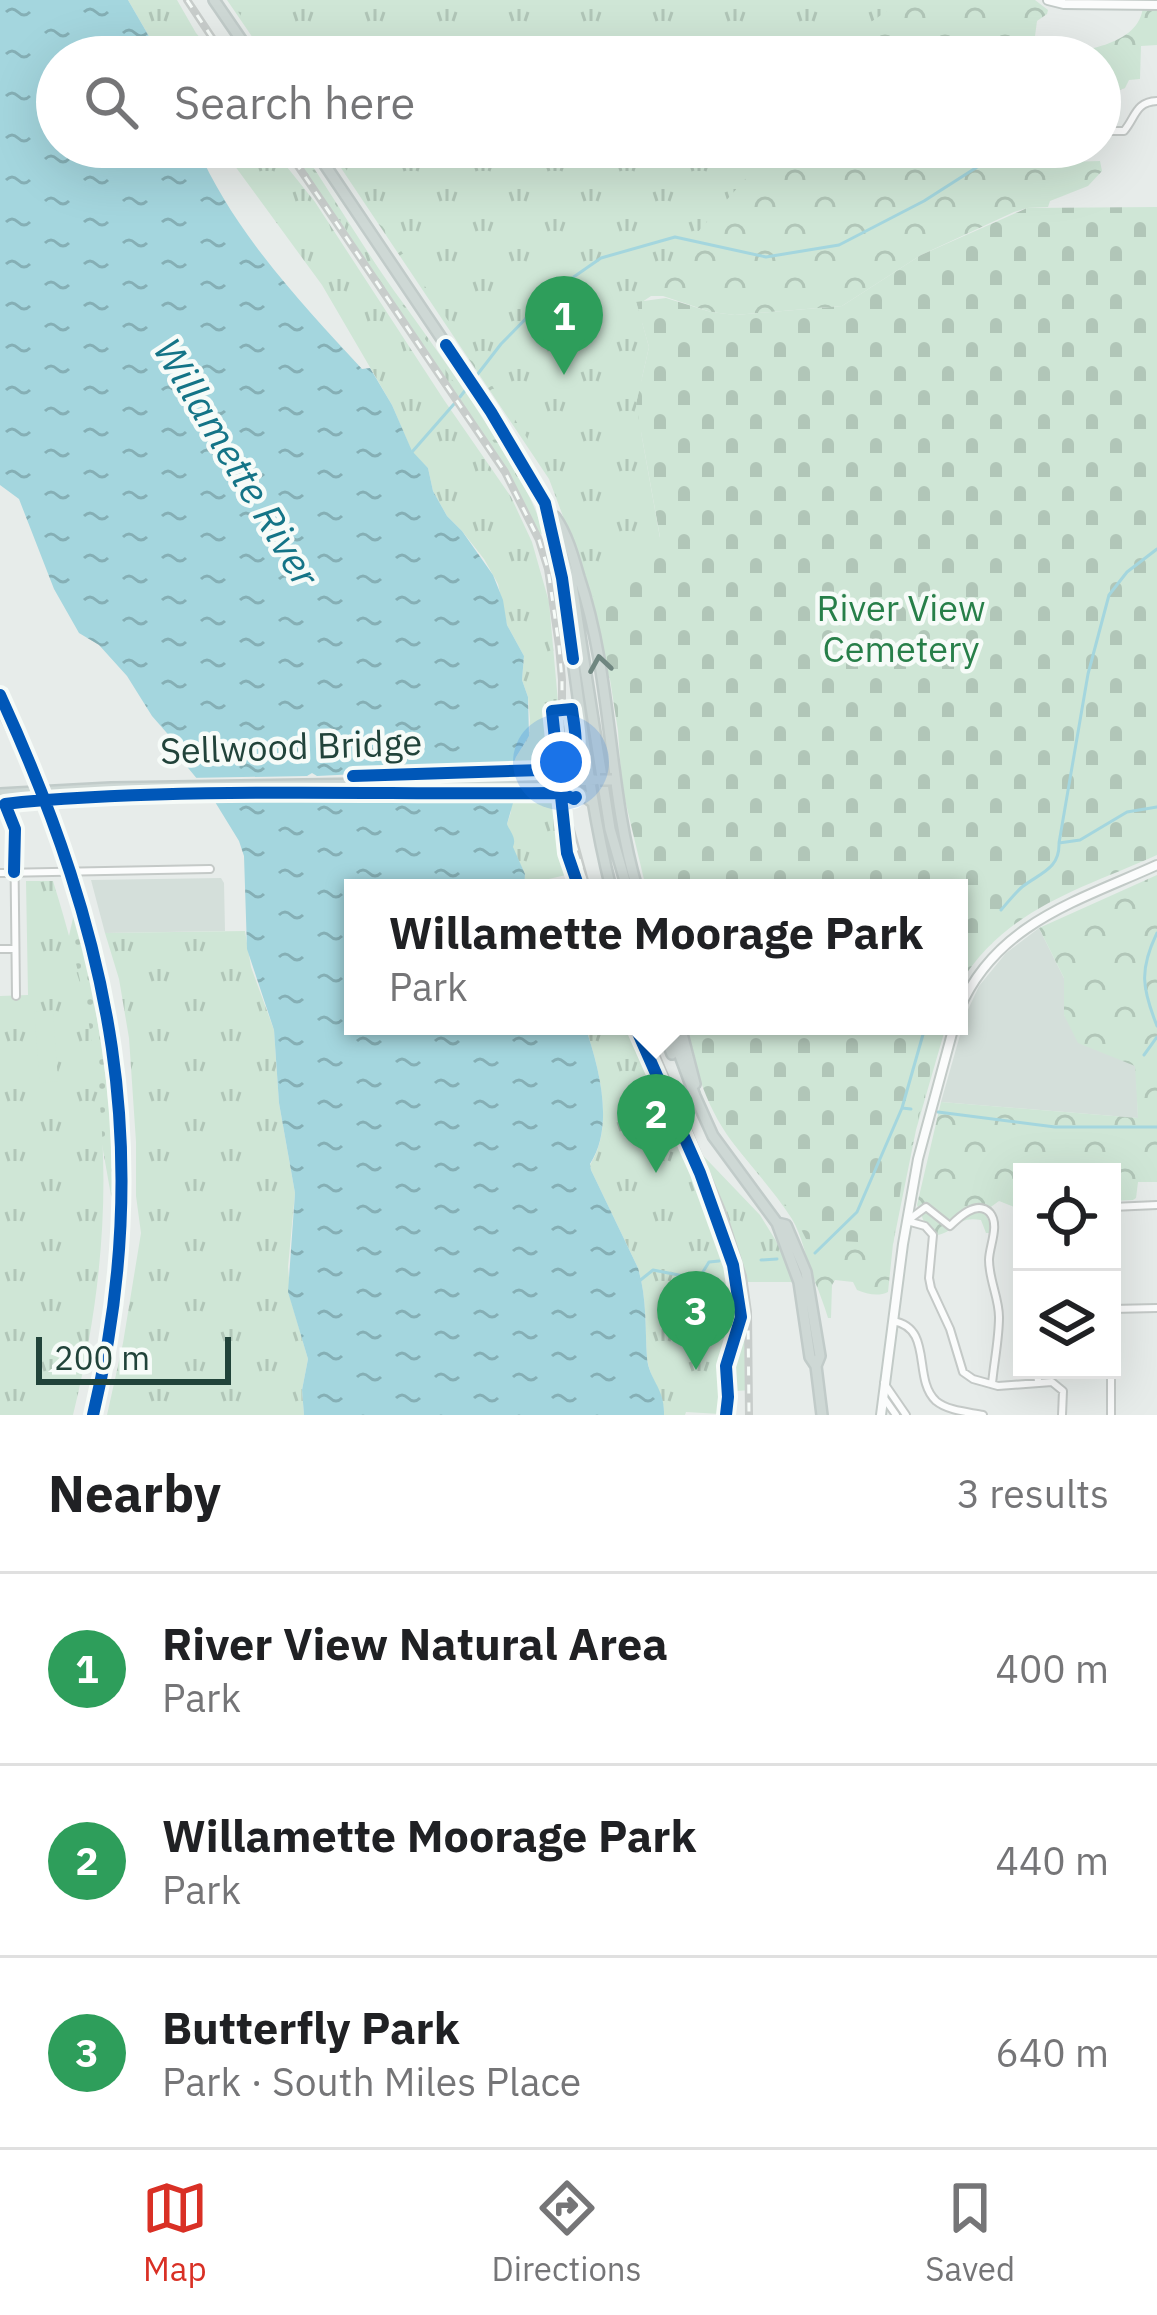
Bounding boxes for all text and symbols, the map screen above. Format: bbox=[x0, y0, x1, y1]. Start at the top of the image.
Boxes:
search box bbox=[36, 36, 1121, 168]
icon: search bbox=[78, 69, 144, 135]
text: Search here bbox=[174, 73, 415, 131]
pin: 1 bbox=[525, 276, 603, 375]
water label: Willamette River bbox=[143, 328, 332, 597]
park label: River View Cemetery bbox=[816, 584, 986, 672]
one-way arrow bbox=[589, 654, 614, 674]
street label: Sellwood Bridge bbox=[159, 718, 423, 774]
your location bbox=[531, 732, 591, 792]
popup bbox=[344, 879, 968, 1035]
text: Willamette Moorage Park bbox=[389, 903, 923, 961]
text: Park bbox=[389, 961, 468, 1012]
pin: 2 bbox=[617, 1074, 695, 1173]
map controls bbox=[1013, 1163, 1121, 1379]
button: locate bbox=[1013, 1163, 1121, 1271]
pin: 3 bbox=[657, 1271, 735, 1370]
button: layers bbox=[1013, 1271, 1121, 1379]
scale bar bbox=[36, 1331, 231, 1384]
text: 200 m bbox=[54, 1336, 150, 1379]
text: Nearby bbox=[48, 1460, 221, 1526]
text: 3 results bbox=[957, 1468, 1109, 1519]
text: River View Natural Area bbox=[162, 1614, 668, 1672]
text: 1 bbox=[75, 1643, 99, 1694]
text: 400 m bbox=[996, 1643, 1109, 1694]
text: Park bbox=[162, 1672, 241, 1723]
text: Willamette Moorage Park bbox=[162, 1806, 697, 1864]
text: 2 bbox=[75, 1835, 99, 1886]
text: 440 m bbox=[996, 1835, 1109, 1886]
text: Park bbox=[162, 1864, 241, 1915]
text: Butterfly Park bbox=[162, 1998, 460, 2056]
text: 3 bbox=[75, 2027, 99, 2078]
text: 640 m bbox=[996, 2027, 1109, 2078]
text: Park · South Miles Place bbox=[162, 2056, 581, 2107]
tab: Map bbox=[142, 2175, 208, 2290]
tab: Directions bbox=[492, 2175, 642, 2290]
tab: Saved bbox=[925, 2175, 1015, 2290]

